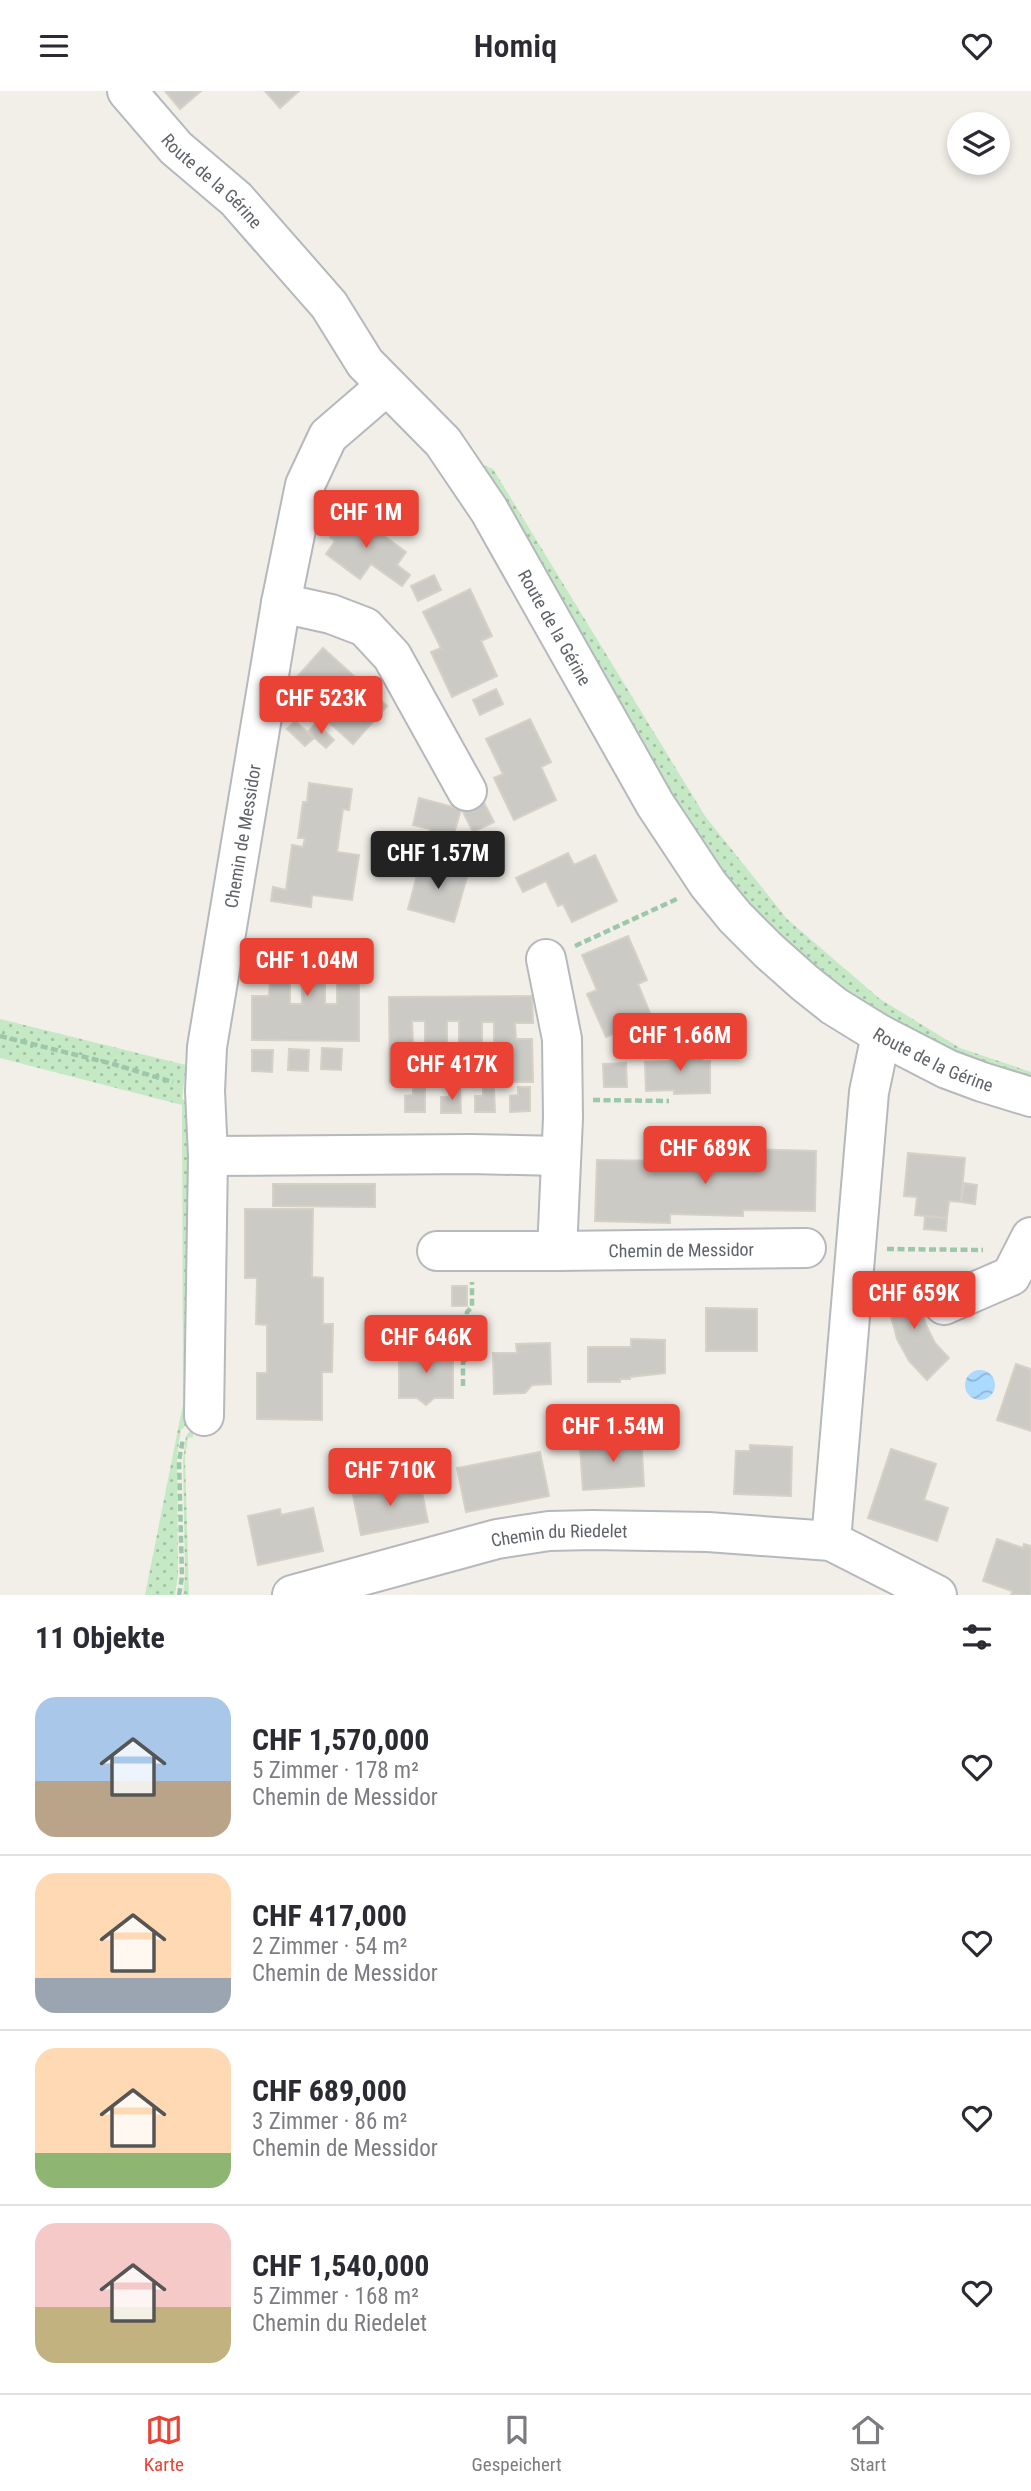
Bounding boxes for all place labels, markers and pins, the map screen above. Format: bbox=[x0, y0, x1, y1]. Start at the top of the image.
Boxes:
pin: CHF 1M bbox=[309, 491, 423, 550]
pin: CHF 523K bbox=[249, 677, 393, 736]
pin: CHF 1.57M bbox=[358, 831, 518, 891]
pin: CHF 1.04M bbox=[227, 939, 387, 998]
pin: CHF 1.66M bbox=[600, 1013, 760, 1073]
pin: CHF 417K bbox=[380, 1042, 524, 1102]
pin: CHF 689K bbox=[633, 1127, 777, 1186]
pin: CHF 659K bbox=[842, 1271, 986, 1331]
pin: CHF 646K bbox=[354, 1315, 498, 1375]
pin: CHF 1.54M bbox=[533, 1405, 693, 1464]
pin: CHF 710K bbox=[318, 1449, 462, 1508]

